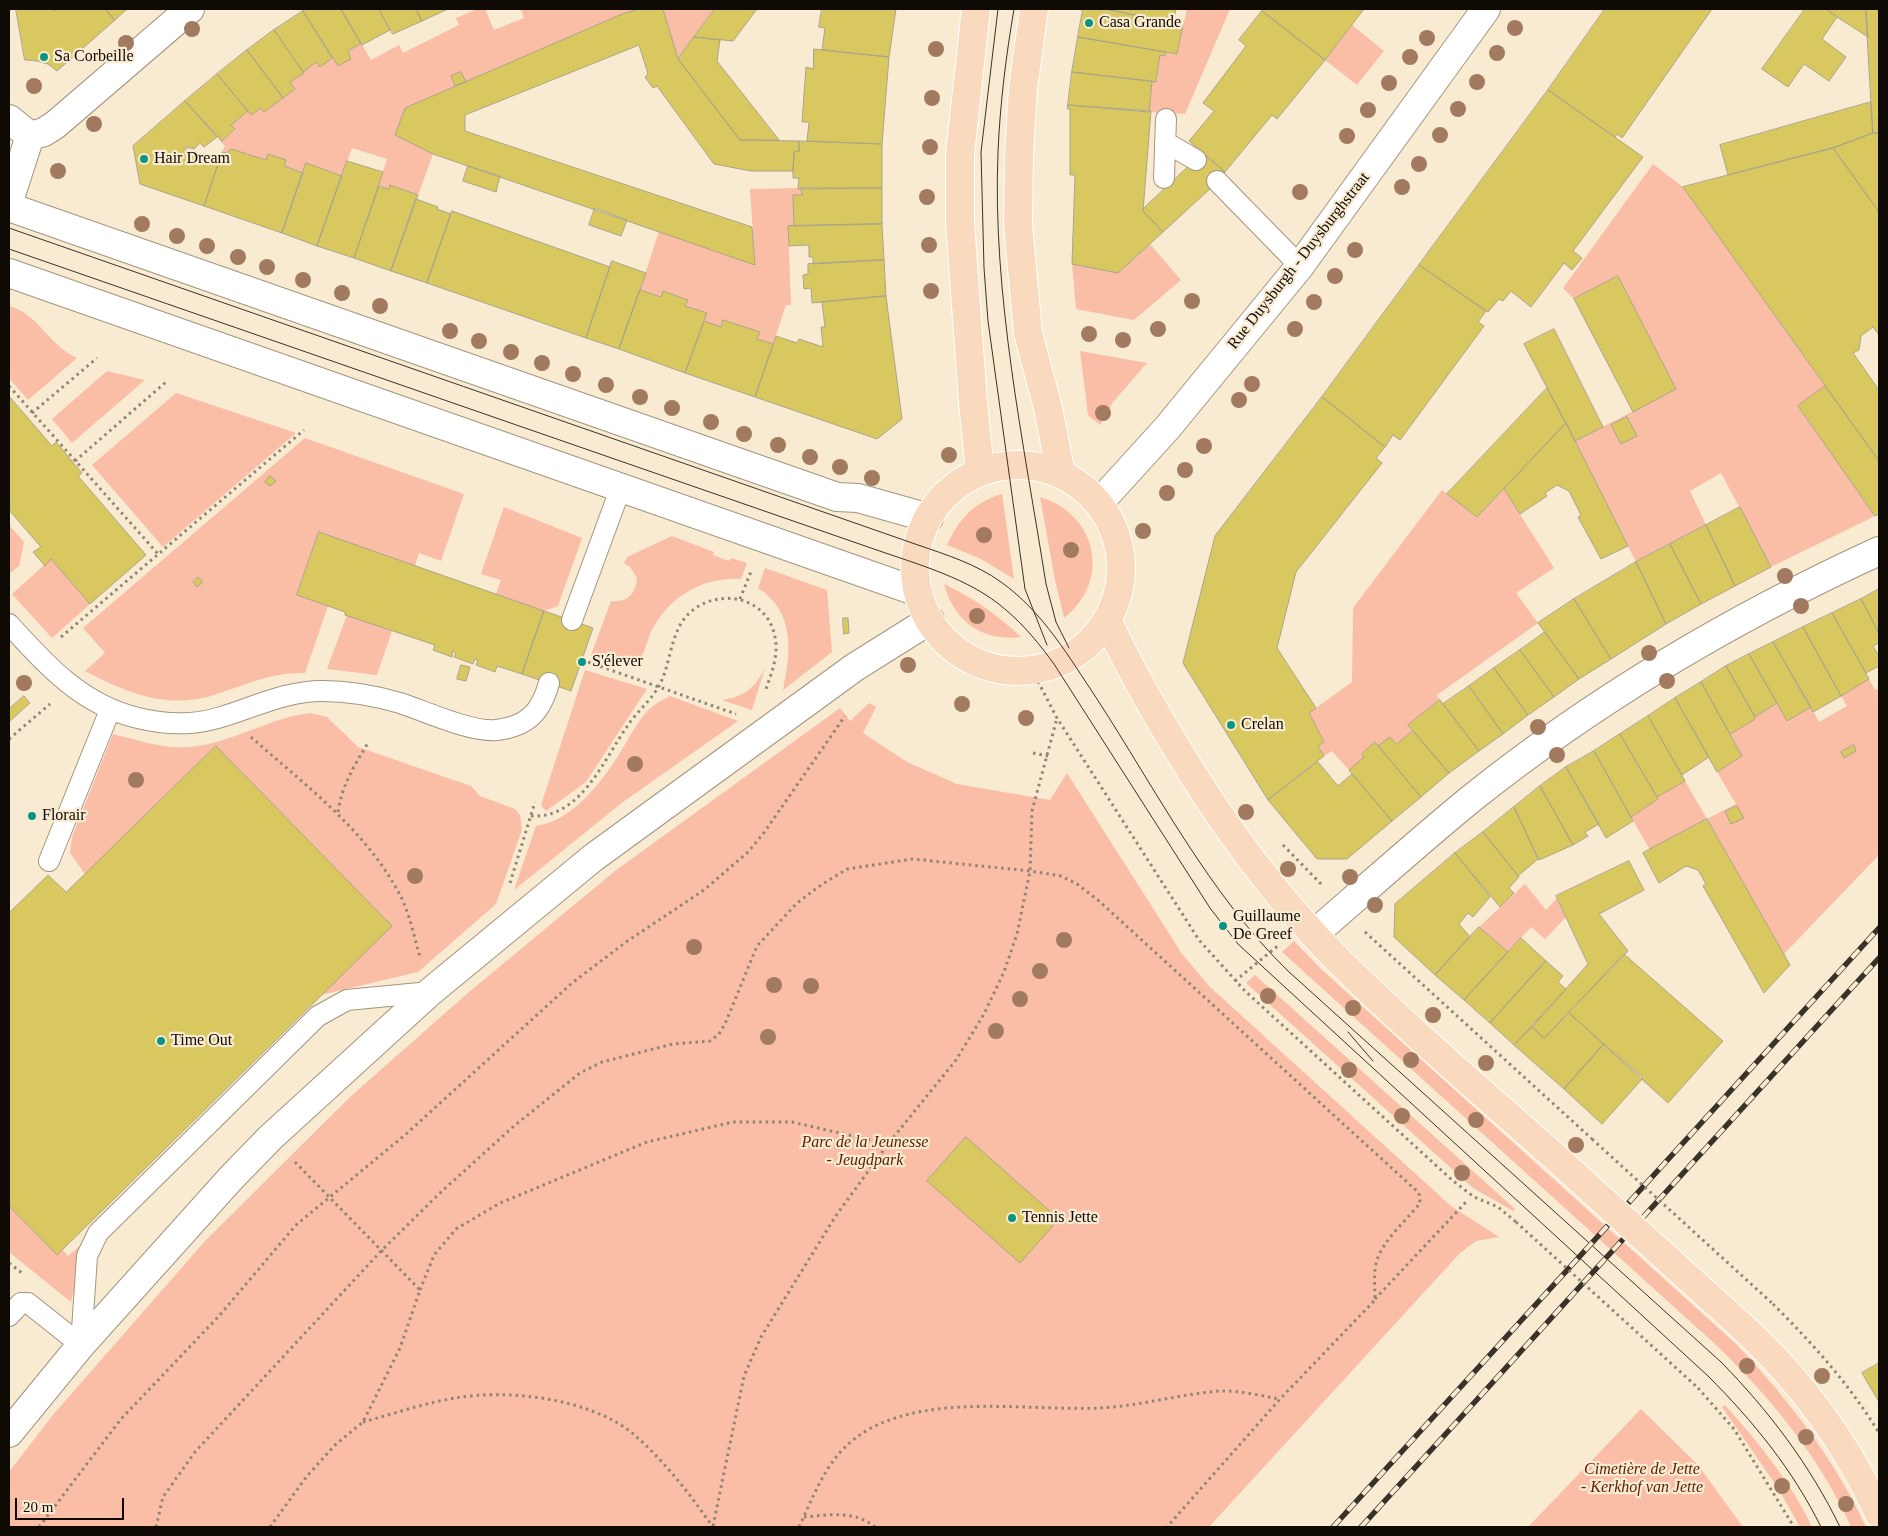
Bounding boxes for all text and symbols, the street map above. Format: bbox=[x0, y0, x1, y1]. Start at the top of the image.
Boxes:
place label: Casa Grande bbox=[1099, 13, 1181, 33]
marker: Casa Grande bbox=[1083, 17, 1095, 29]
place label: Sa Corbeille bbox=[54, 47, 134, 67]
marker: Sa Corbeille bbox=[38, 51, 50, 63]
place label: Hair Dream bbox=[154, 149, 230, 169]
marker: Hair Dream bbox=[138, 153, 150, 165]
street label: Rue Duysburgh - Duysburghstraat bbox=[1224, 169, 1374, 353]
place label: S'élever bbox=[592, 652, 643, 672]
marker: S'élever bbox=[576, 656, 588, 668]
place label: Crelan bbox=[1241, 715, 1284, 735]
marker: Crelan bbox=[1225, 719, 1237, 731]
place label: Florair bbox=[42, 806, 86, 826]
marker: Florair bbox=[26, 810, 38, 822]
place label: Guillaume De Greef bbox=[1233, 907, 1301, 945]
marker: Guillaume De Greef bbox=[1217, 920, 1229, 932]
place label: Time Out bbox=[171, 1031, 232, 1051]
marker: Time Out bbox=[155, 1035, 167, 1047]
park label: Parc de la Jeunesse - Jeugdpark bbox=[802, 1133, 928, 1171]
place label: Tennis Jette bbox=[1022, 1208, 1098, 1228]
marker: Tennis Jette bbox=[1006, 1212, 1018, 1224]
park label: Cimetière de Jette - Kerkhof van Jette bbox=[1581, 1460, 1703, 1498]
scale bar bbox=[18, 1488, 126, 1520]
text: 20 m bbox=[23, 1499, 53, 1515]

